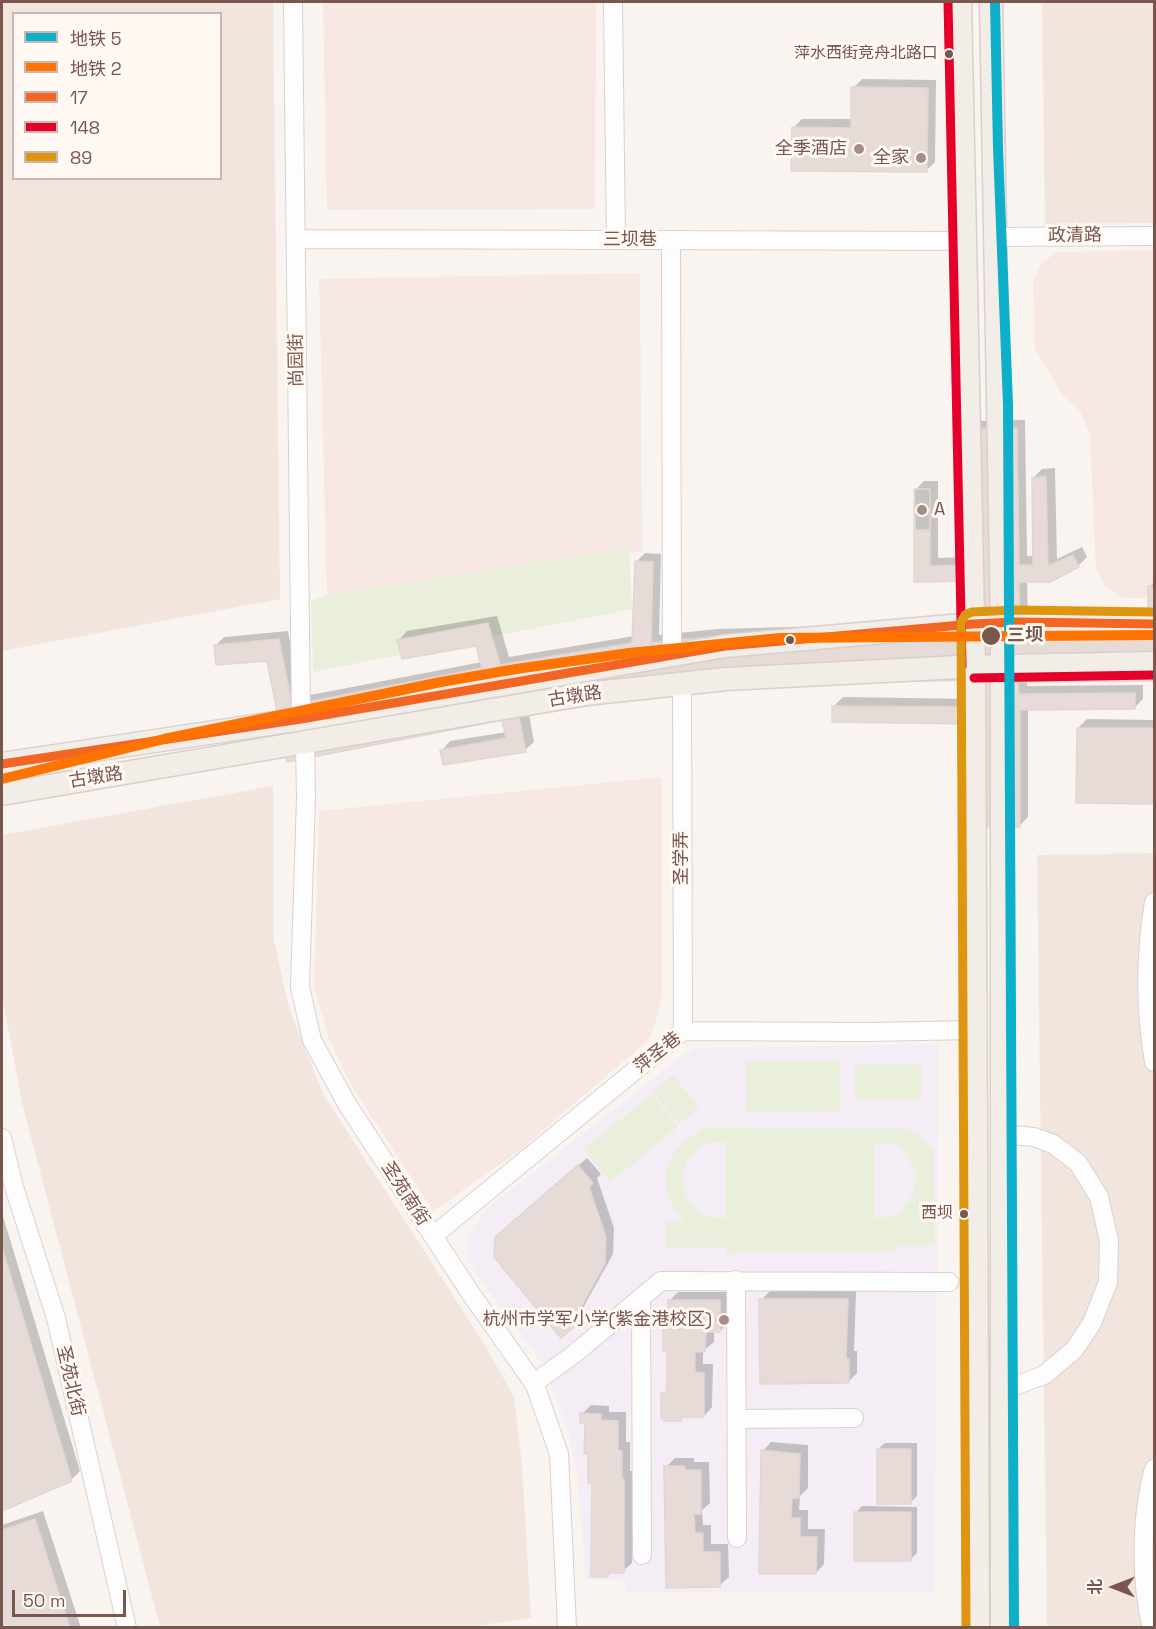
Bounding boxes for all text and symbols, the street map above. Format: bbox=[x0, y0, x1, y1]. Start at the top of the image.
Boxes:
legend bbox=[12, 12, 222, 180]
text: 地铁 5 bbox=[70, 27, 121, 50]
place label: 萍水西街竞舟北路口 bbox=[794, 44, 938, 64]
marker: 萍水西街竞舟北路口 bbox=[943, 48, 955, 60]
text: 地铁 2 bbox=[70, 57, 121, 80]
text: 17 bbox=[70, 86, 88, 109]
text: 148 bbox=[70, 116, 100, 139]
place label: 全季酒店 bbox=[775, 138, 847, 160]
marker: 全季酒店 bbox=[852, 142, 866, 156]
text: 89 bbox=[70, 146, 92, 169]
place label: 全家 bbox=[873, 147, 909, 169]
marker: 全家 bbox=[914, 151, 928, 165]
street label: 政清路 bbox=[1048, 225, 1102, 247]
street label: 三坝巷 bbox=[603, 229, 657, 251]
street label: 尚园街 bbox=[286, 333, 308, 387]
place label: A bbox=[934, 499, 945, 521]
marker: A bbox=[915, 503, 929, 517]
marker: 三坝 bbox=[980, 625, 1002, 647]
place label: 三坝 bbox=[1007, 625, 1043, 647]
unlabelled marker bbox=[784, 634, 796, 646]
street label: 古墩路 bbox=[547, 682, 603, 712]
street label: 古墩路 bbox=[68, 763, 124, 793]
street label: 圣学弄 bbox=[671, 831, 693, 885]
street label: 萍圣巷 bbox=[630, 1028, 686, 1078]
street label: 圣苑南街 bbox=[376, 1158, 434, 1230]
place label: 西坝 bbox=[921, 1204, 953, 1224]
marker: 西坝 bbox=[958, 1208, 970, 1220]
place label: 杭州市学军小学(紫金港校区) bbox=[482, 1309, 712, 1331]
marker: 杭州市学军小学(紫金港校区) bbox=[717, 1313, 731, 1327]
street label: 圣苑北街 bbox=[51, 1343, 89, 1419]
north arrow bbox=[1084, 1557, 1144, 1617]
scale bar bbox=[15, 1578, 129, 1616]
text: 北 bbox=[1085, 1579, 1106, 1595]
text: 50 m bbox=[23, 1589, 65, 1612]

